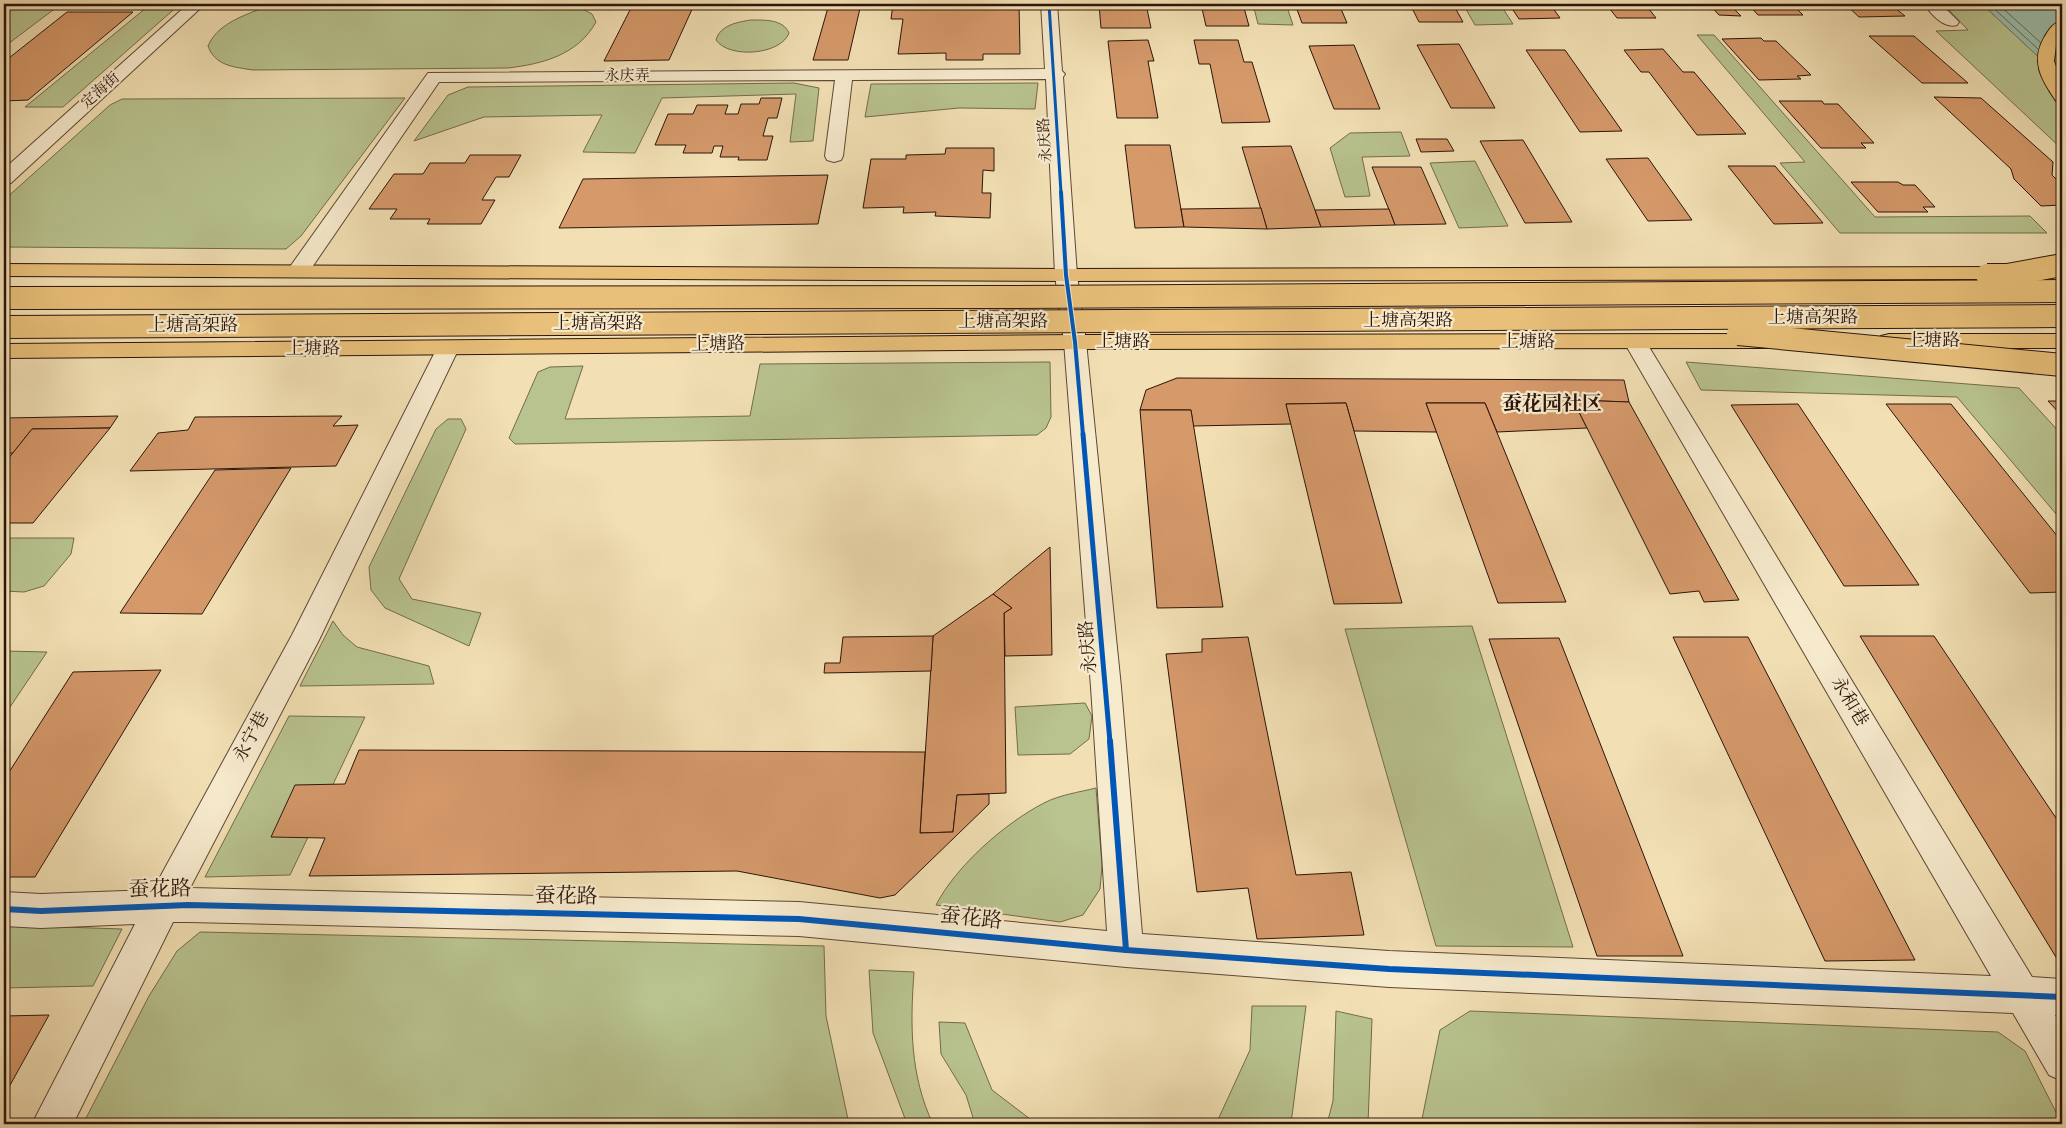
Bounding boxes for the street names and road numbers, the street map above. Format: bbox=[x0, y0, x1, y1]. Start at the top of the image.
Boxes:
street label: 永庆弄 bbox=[604, 66, 650, 87]
street label: 定海街 bbox=[77, 68, 125, 114]
street label: 永庆路 bbox=[1034, 117, 1058, 163]
street label: 上塘高架路 bbox=[1768, 306, 1858, 331]
street label: 上塘高架路 bbox=[1363, 309, 1453, 334]
street label: 上塘高架路 bbox=[958, 310, 1048, 335]
street label: 上塘高架路 bbox=[553, 312, 643, 337]
street label: 上塘高架路 bbox=[148, 314, 238, 339]
street label: 上塘路 bbox=[1906, 329, 1960, 354]
street label: 上塘路 bbox=[1096, 330, 1150, 355]
street label: 上塘路 bbox=[1501, 330, 1555, 355]
street label: 上塘路 bbox=[691, 332, 745, 358]
street label: 上塘路 bbox=[286, 337, 340, 362]
street label: 永庆路 bbox=[1074, 619, 1104, 675]
street label: 永和巷 bbox=[1824, 672, 1874, 732]
street label: 永宁巷 bbox=[228, 707, 276, 767]
street label: 蚕花路 bbox=[128, 875, 192, 905]
street label: 蚕花路 bbox=[534, 882, 598, 912]
street label: 蚕花路 bbox=[938, 901, 1004, 937]

